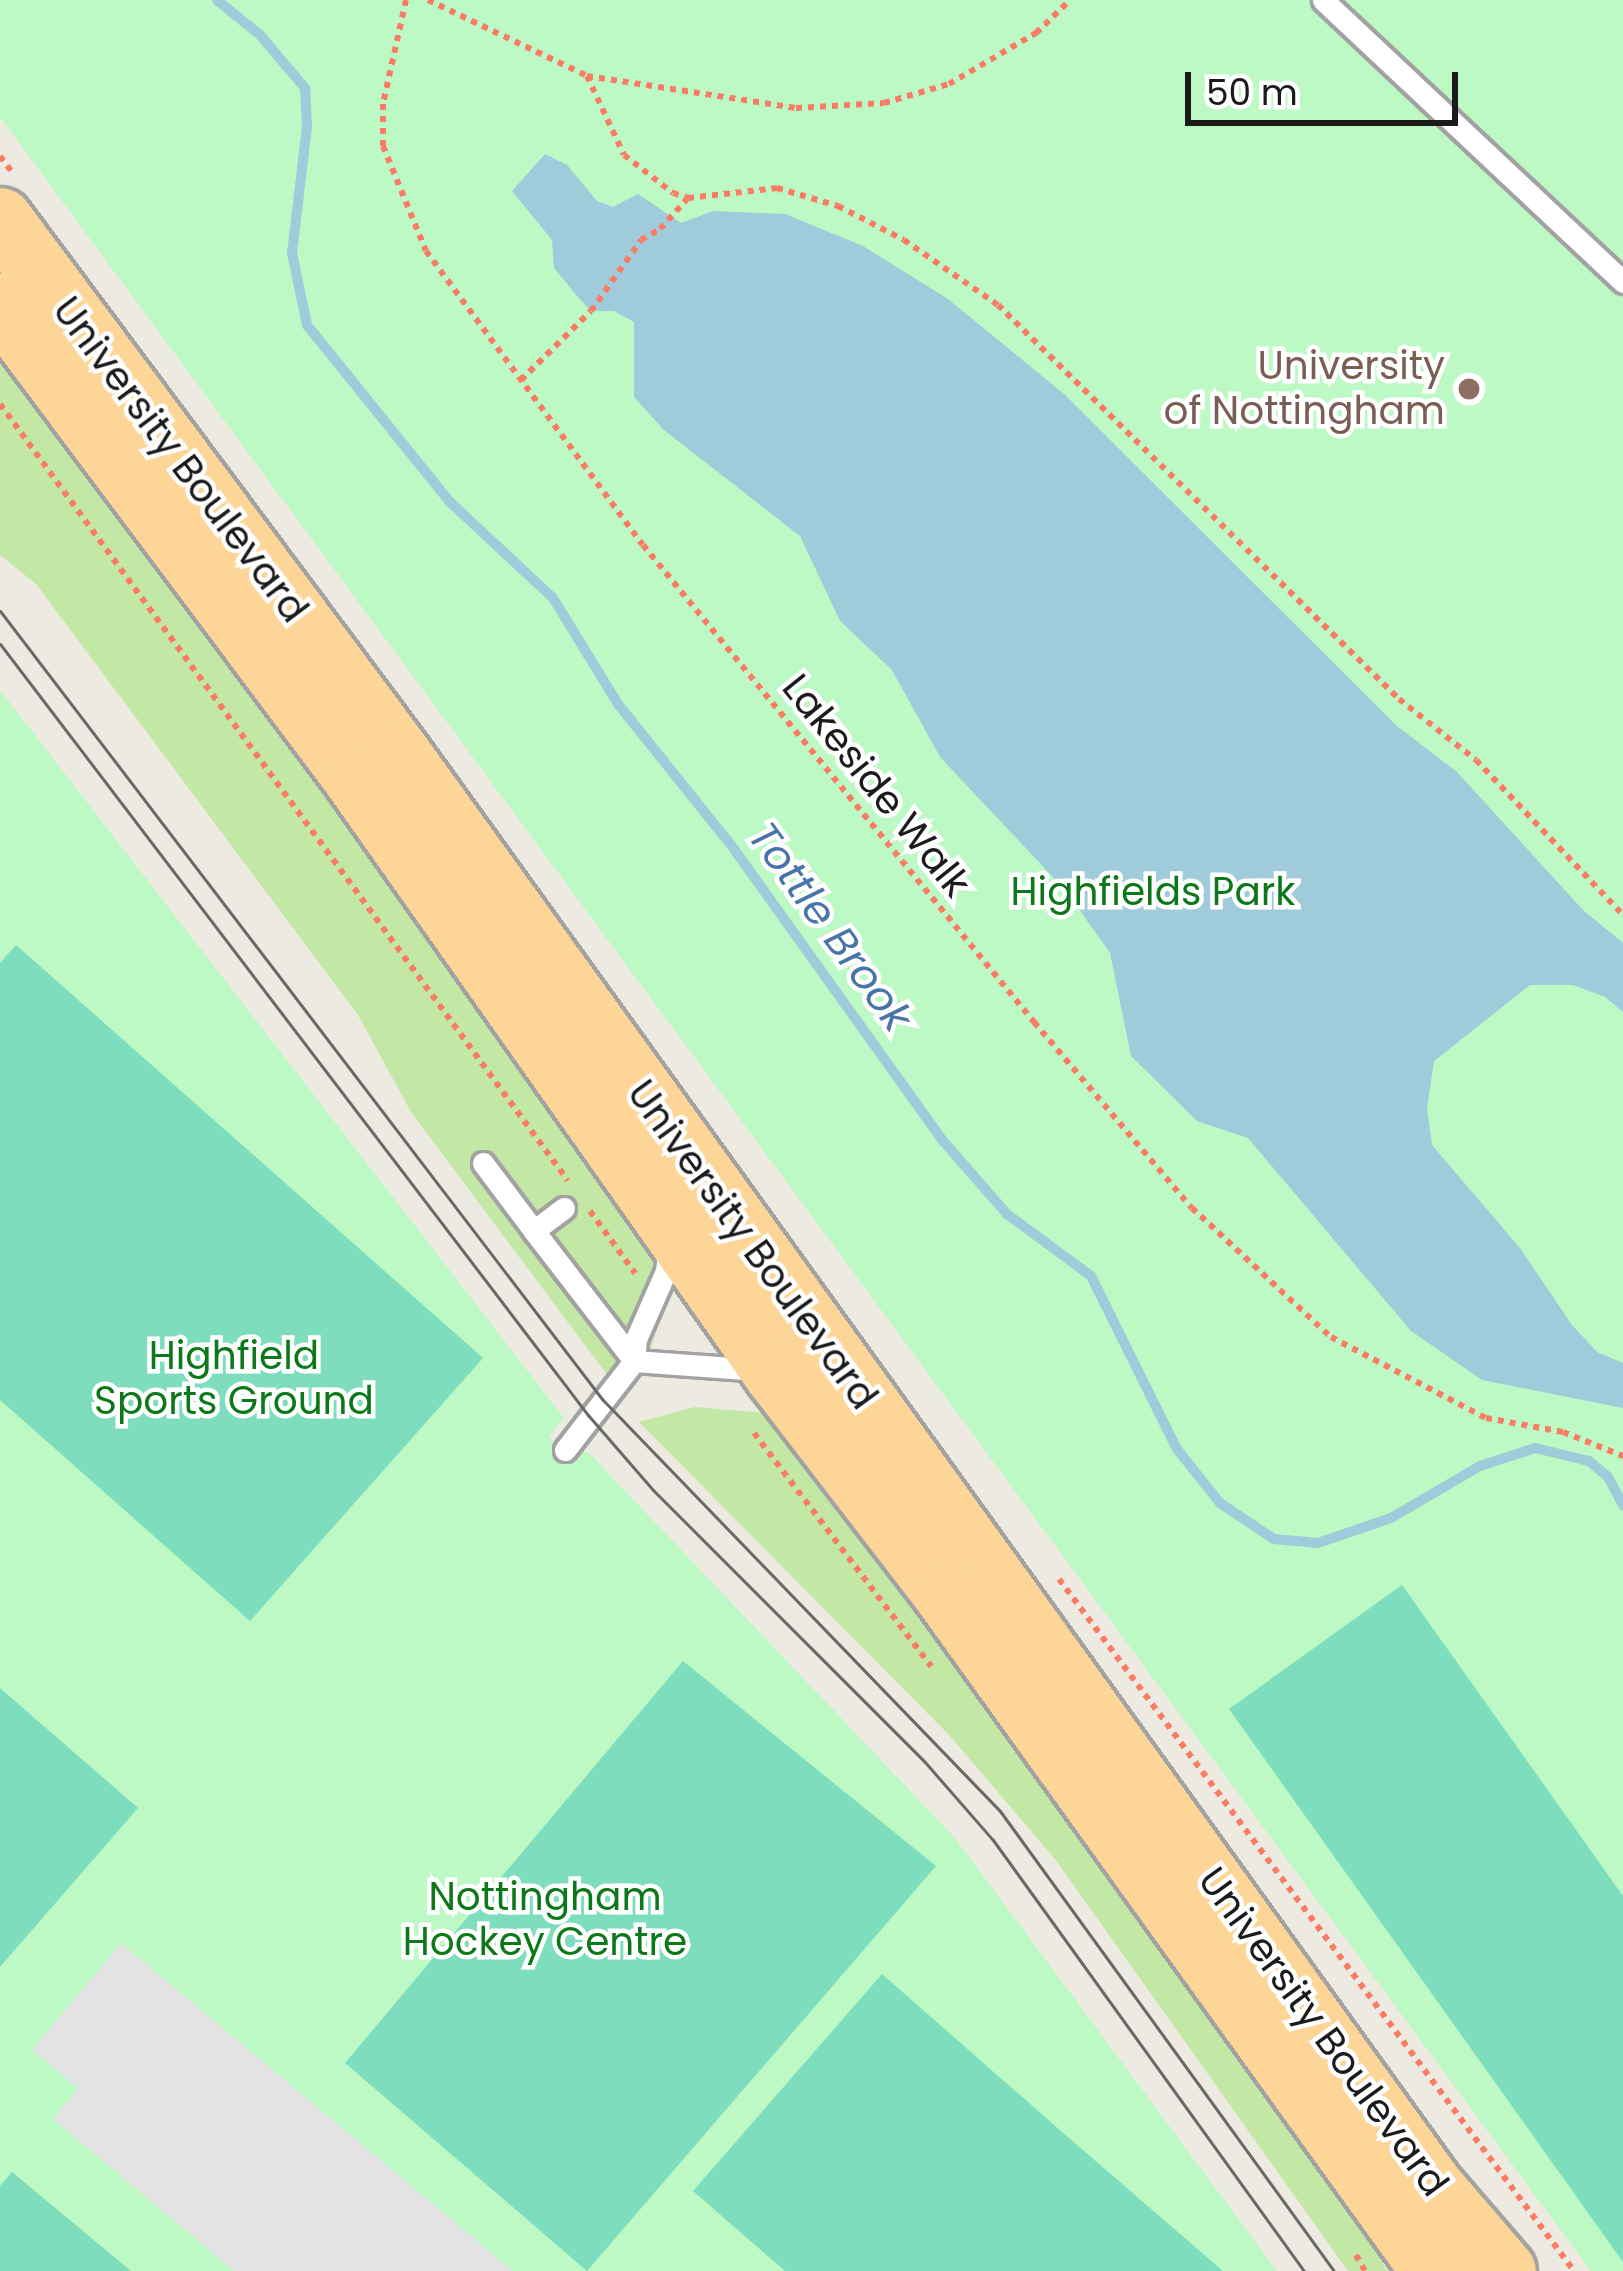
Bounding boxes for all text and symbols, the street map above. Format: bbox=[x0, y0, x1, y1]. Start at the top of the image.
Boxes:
scale bar bbox=[1191, 48, 1464, 122]
text: 50 m bbox=[1206, 67, 1298, 118]
street label: University Boulevard bbox=[43, 288, 317, 632]
place label: University of Nottingham bbox=[1164, 344, 1445, 435]
marker: University of Nottingham bbox=[1456, 376, 1482, 402]
street label: Lakeside Walk bbox=[772, 665, 980, 907]
water label: Tottle Brook bbox=[737, 813, 923, 1041]
park label: Highfields Park bbox=[1011, 869, 1295, 915]
street label: University Boulevard bbox=[617, 1072, 887, 1418]
park label: Highfield Sports Ground bbox=[94, 1334, 374, 1425]
street label: University Boulevard bbox=[1188, 1859, 1458, 2205]
park label: Nottingham Hockey Centre bbox=[403, 1875, 687, 1966]

